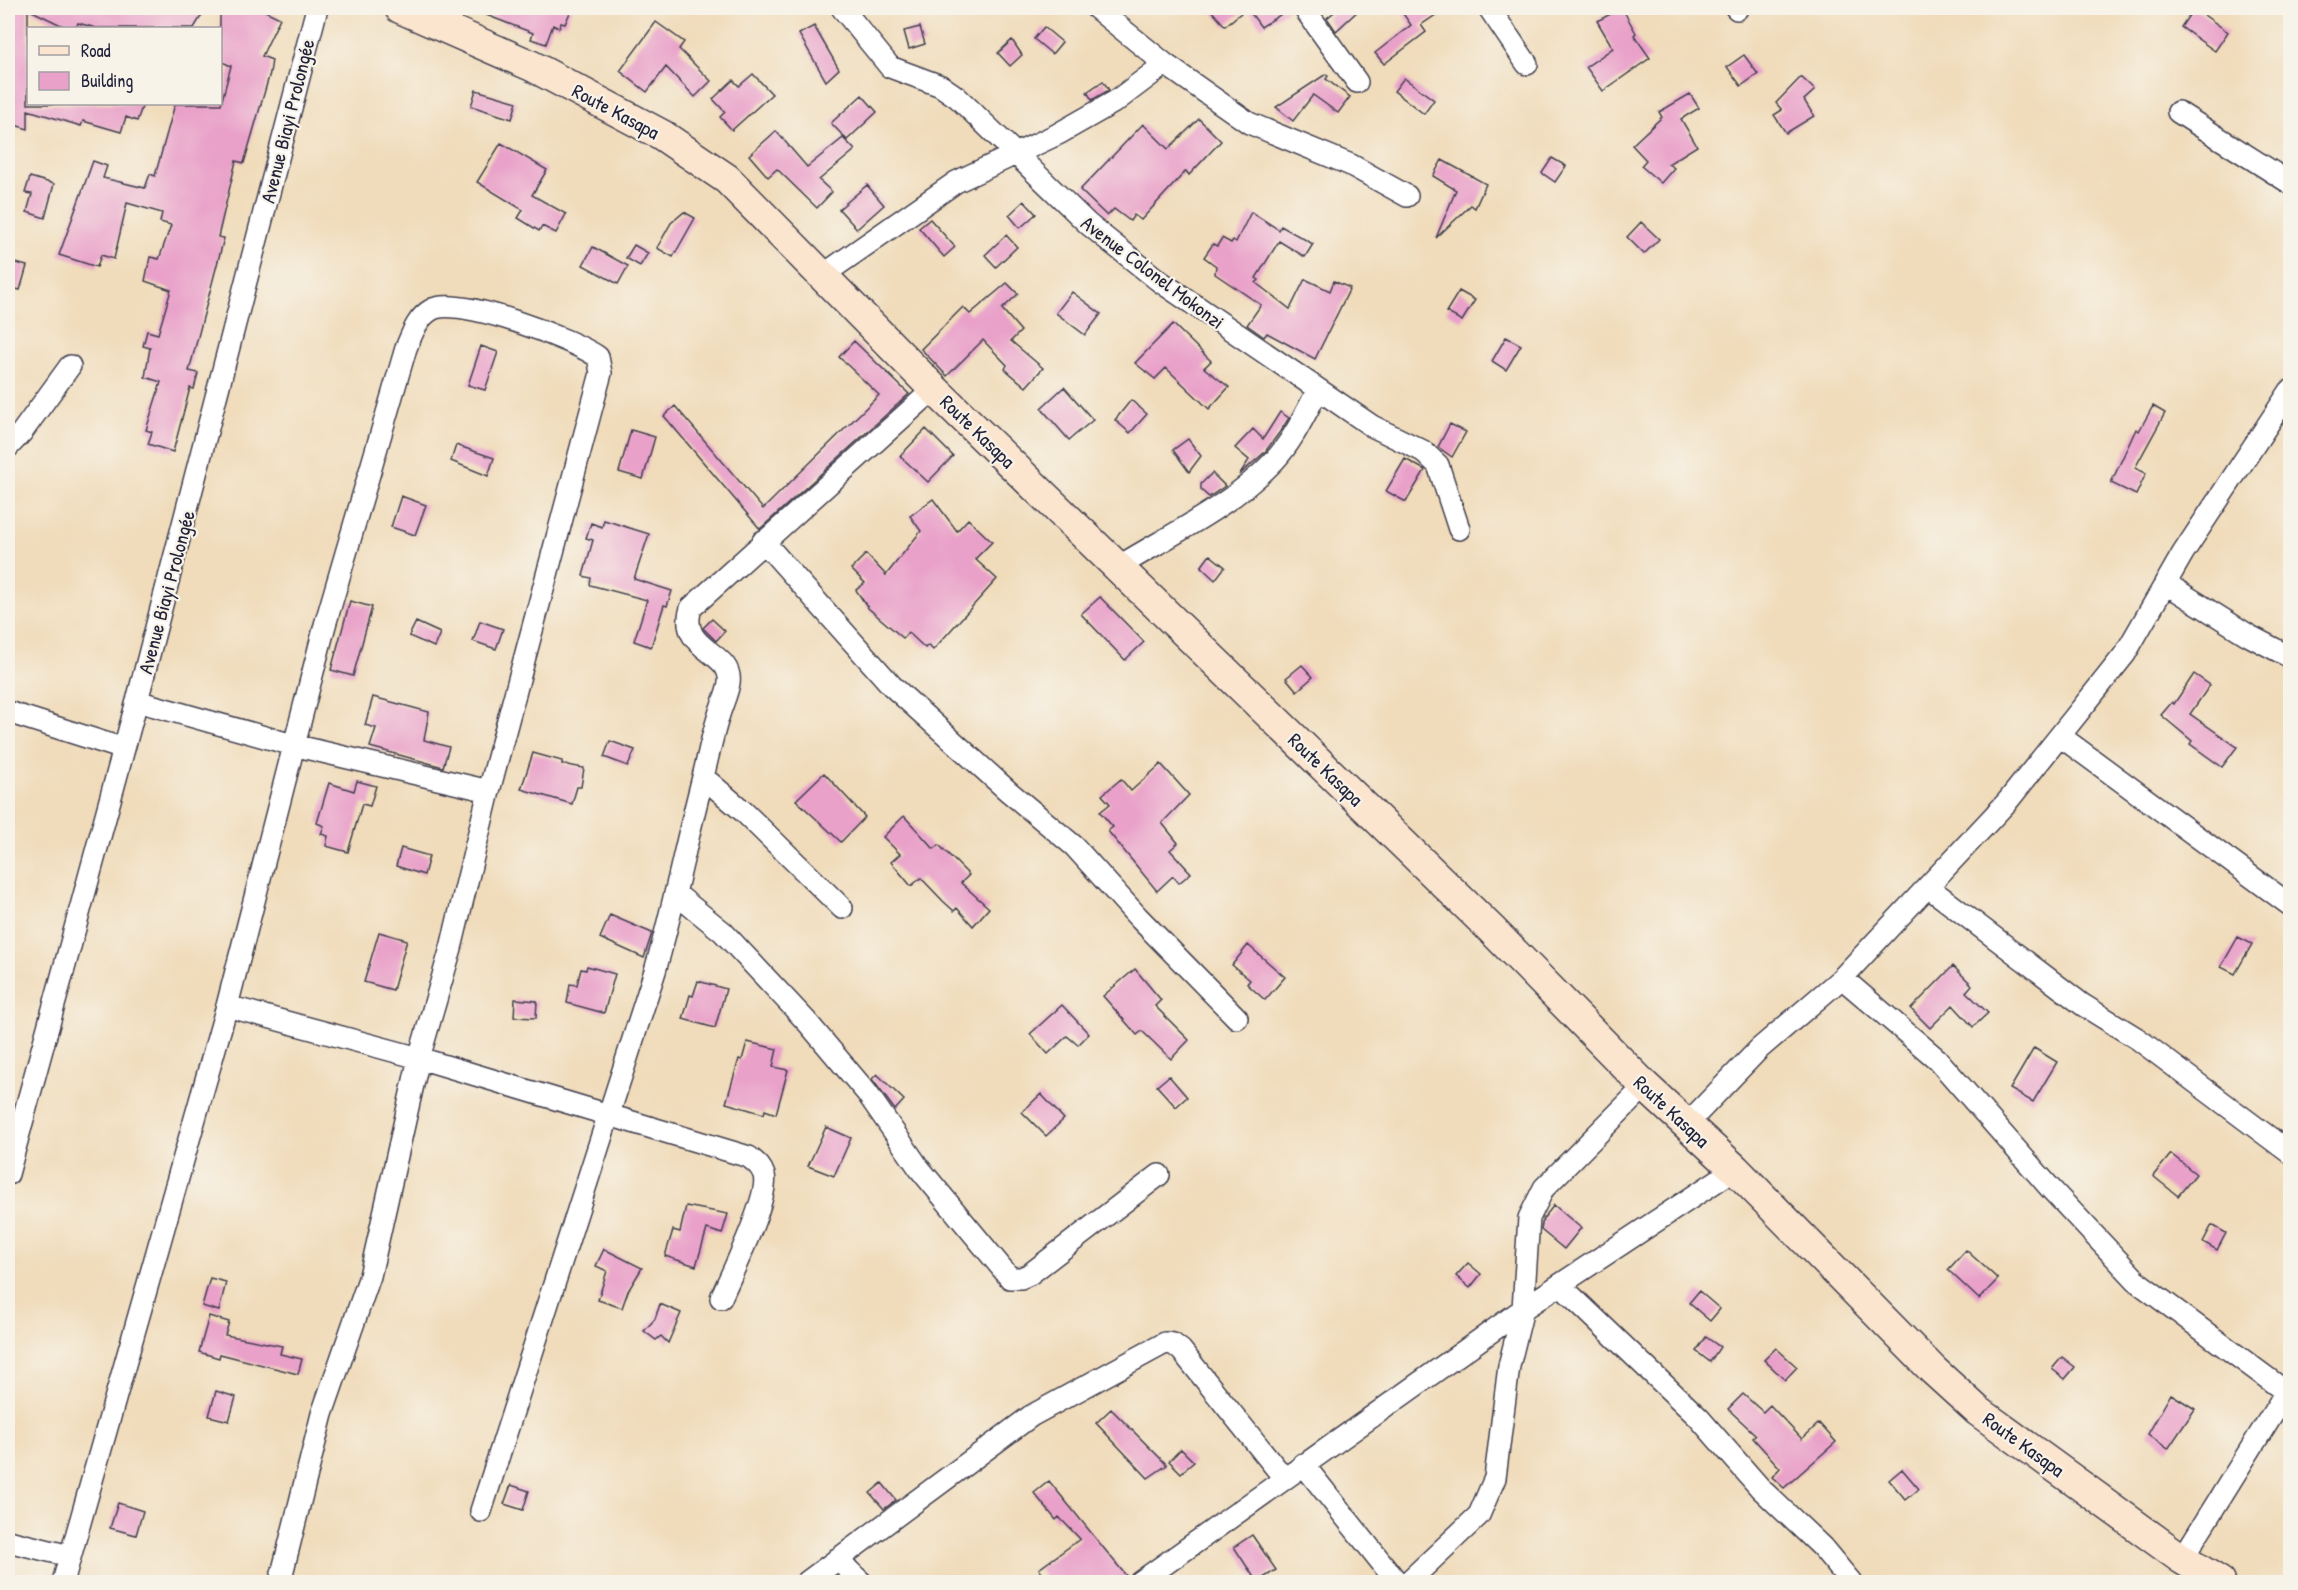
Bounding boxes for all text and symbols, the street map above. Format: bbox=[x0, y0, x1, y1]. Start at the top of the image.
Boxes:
legend bbox=[27, 27, 222, 105]
street label: Avenue Biayi Prolongée bbox=[254, 36, 320, 206]
text: Road bbox=[81, 38, 111, 63]
text: Building bbox=[81, 68, 133, 93]
street label: Route Kasapa bbox=[568, 77, 664, 145]
street label: Avenue Colonel Mokonzi bbox=[1076, 209, 1230, 335]
street label: Route Kasapa bbox=[935, 388, 1022, 474]
street label: Avenue Biayi Prolongée bbox=[131, 507, 201, 677]
street label: Route Kasapa bbox=[1283, 726, 1370, 812]
street label: Route Kasapa bbox=[1628, 1069, 1716, 1153]
street label: Route Kasapa bbox=[1978, 1405, 2070, 1483]

